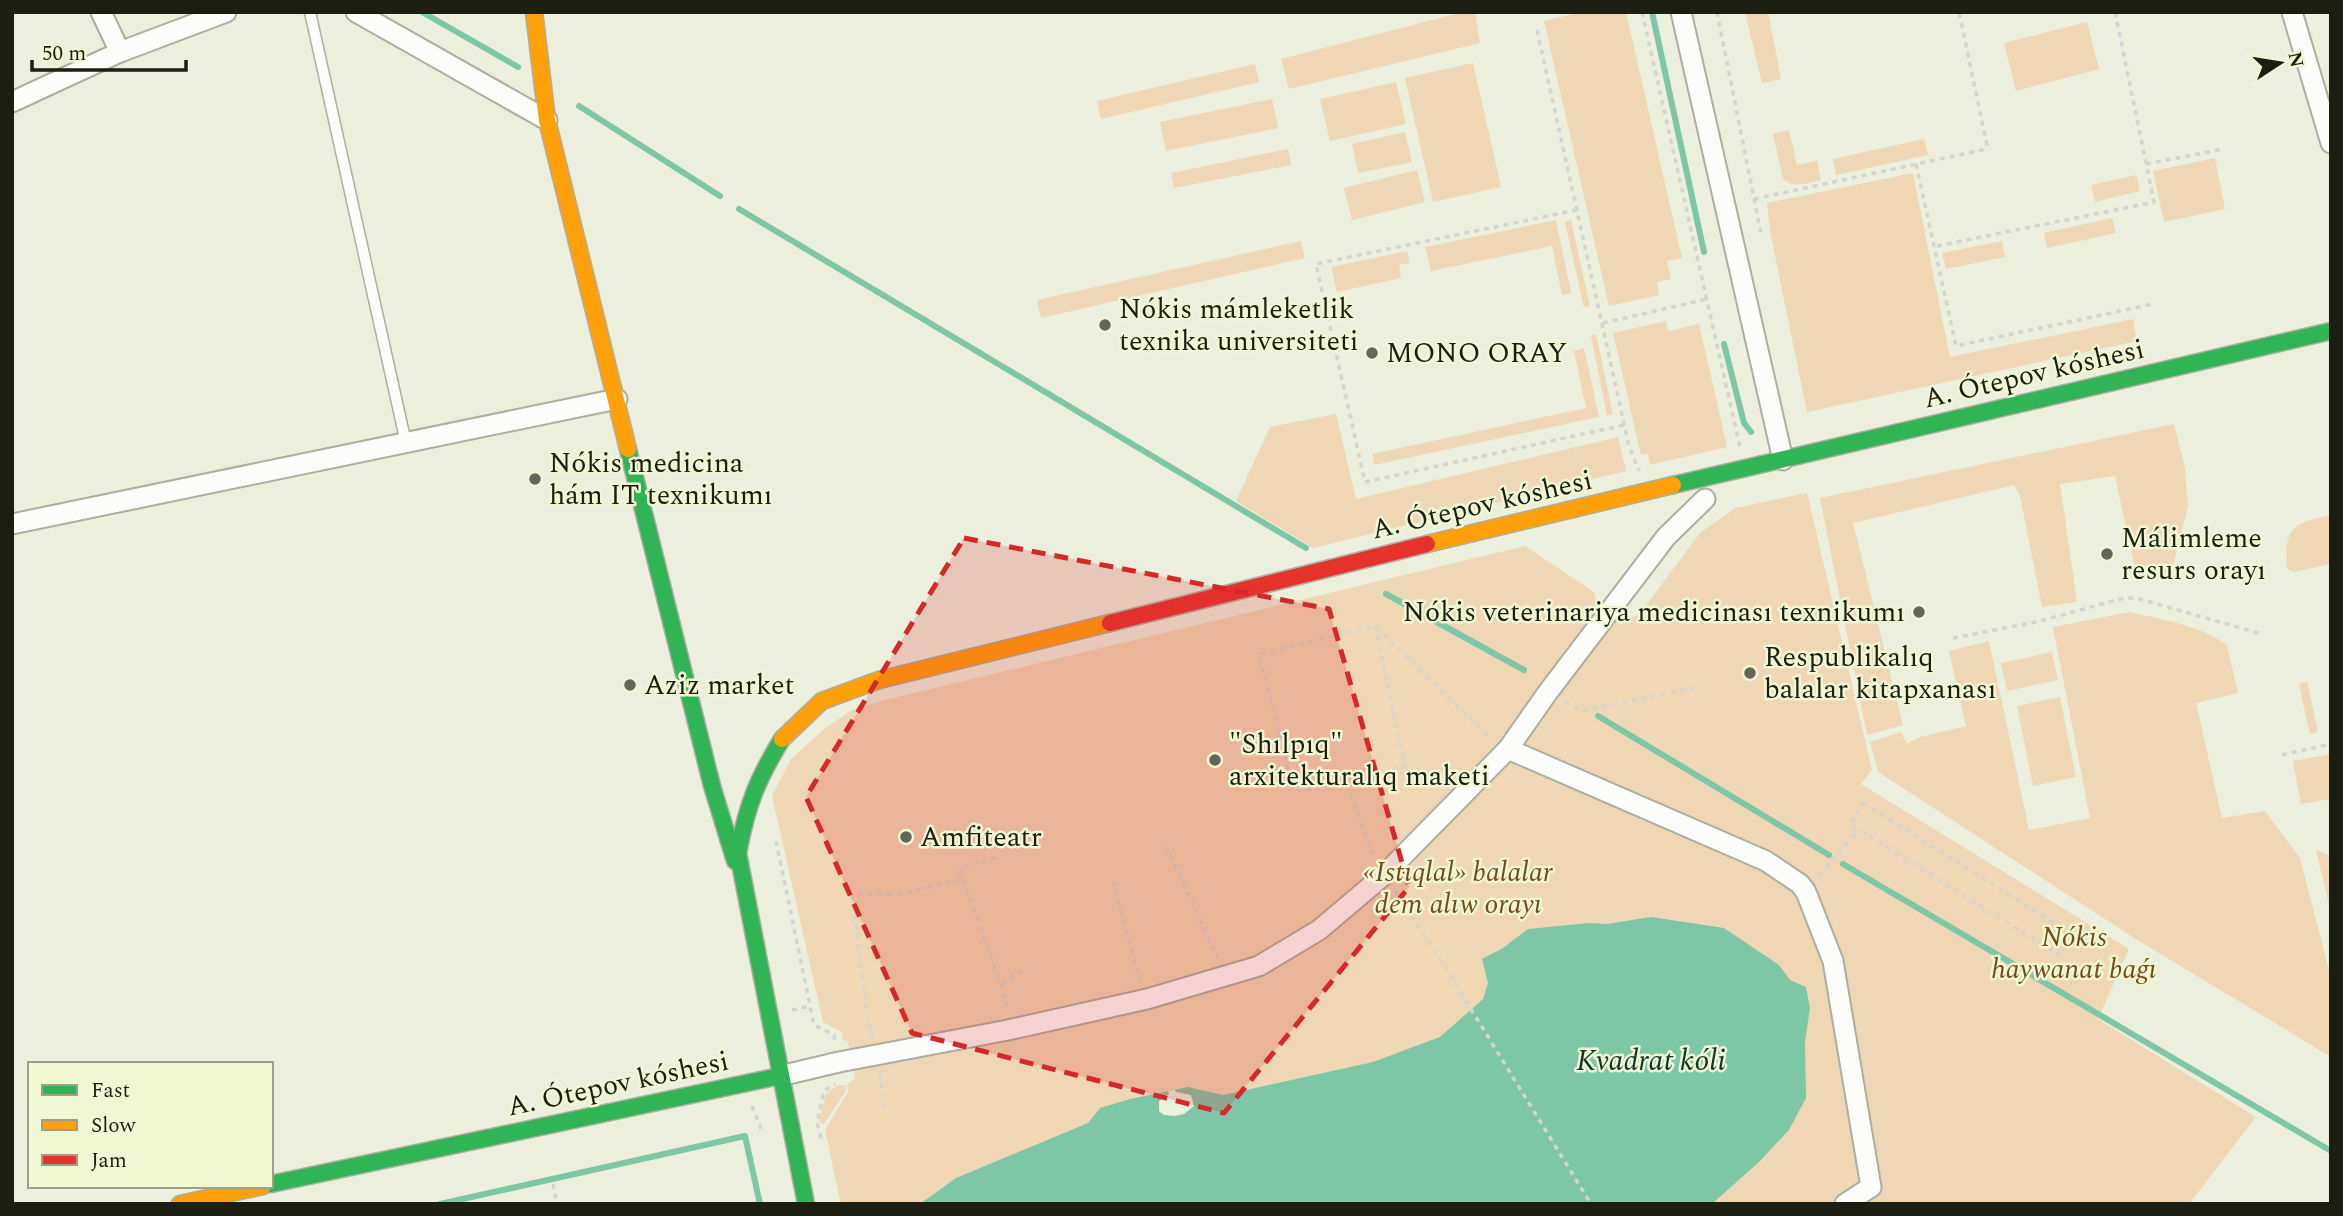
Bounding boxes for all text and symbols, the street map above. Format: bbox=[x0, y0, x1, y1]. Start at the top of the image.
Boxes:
scale bar bbox=[32, 28, 186, 72]
north arrow bbox=[2245, 28, 2315, 98]
text: 50 m bbox=[42, 38, 86, 70]
text: N bbox=[2279, 49, 2311, 70]
place label: Nókis mámleketlik texnika universiteti bbox=[1119, 288, 1359, 363]
marker: Nókis mámleketlik texnika universiteti bbox=[1097, 317, 1113, 333]
street label: A. Ótepov kóshesi bbox=[1919, 328, 2149, 420]
place label: MONO ORAY bbox=[1386, 332, 1567, 375]
marker: MONO ORAY bbox=[1364, 345, 1380, 361]
place label: Nókis medicina hám IT texnikumı bbox=[549, 442, 772, 517]
street label: A. Ótepov kóshesi bbox=[1367, 459, 1597, 551]
marker: Nókis medicina hám IT texnikumı bbox=[527, 471, 543, 487]
place label: Málimleme resurs orayı bbox=[2121, 517, 2266, 592]
marker: Málimleme resurs orayı bbox=[2099, 546, 2115, 562]
place label: Nókis veterinariya medicinası texnikumı bbox=[1403, 591, 1905, 634]
marker: Nókis veterinariya medicinası texnikumı bbox=[1911, 604, 1927, 620]
place label: Respublikalıq balalar kitapxanası bbox=[1764, 636, 1997, 711]
place label: Aziz market bbox=[644, 664, 795, 707]
marker: Respublikalıq balalar kitapxanası bbox=[1742, 665, 1758, 681]
marker: Aziz market bbox=[622, 677, 638, 693]
place label: "Shılpıq" arxitekturalıq maketi bbox=[1229, 723, 1490, 798]
marker: "Shılpıq" arxitekturalıq maketi bbox=[1207, 752, 1223, 768]
place label: Amfiteatr bbox=[920, 816, 1042, 859]
marker: Amfiteatr bbox=[898, 829, 914, 845]
park label: «Istıqlal» balalar dem alıw orayı bbox=[1363, 851, 1553, 926]
park label: Nókis haywanat baǵı bbox=[1991, 916, 2157, 991]
water label: Kvadrat kóli bbox=[1576, 1038, 1726, 1084]
street label: A. Ótepov kóshesi bbox=[503, 1040, 733, 1128]
legend bbox=[28, 1062, 273, 1188]
text: Fast bbox=[91, 1075, 130, 1107]
text: Slow bbox=[91, 1110, 137, 1142]
text: Jam bbox=[91, 1145, 127, 1177]

